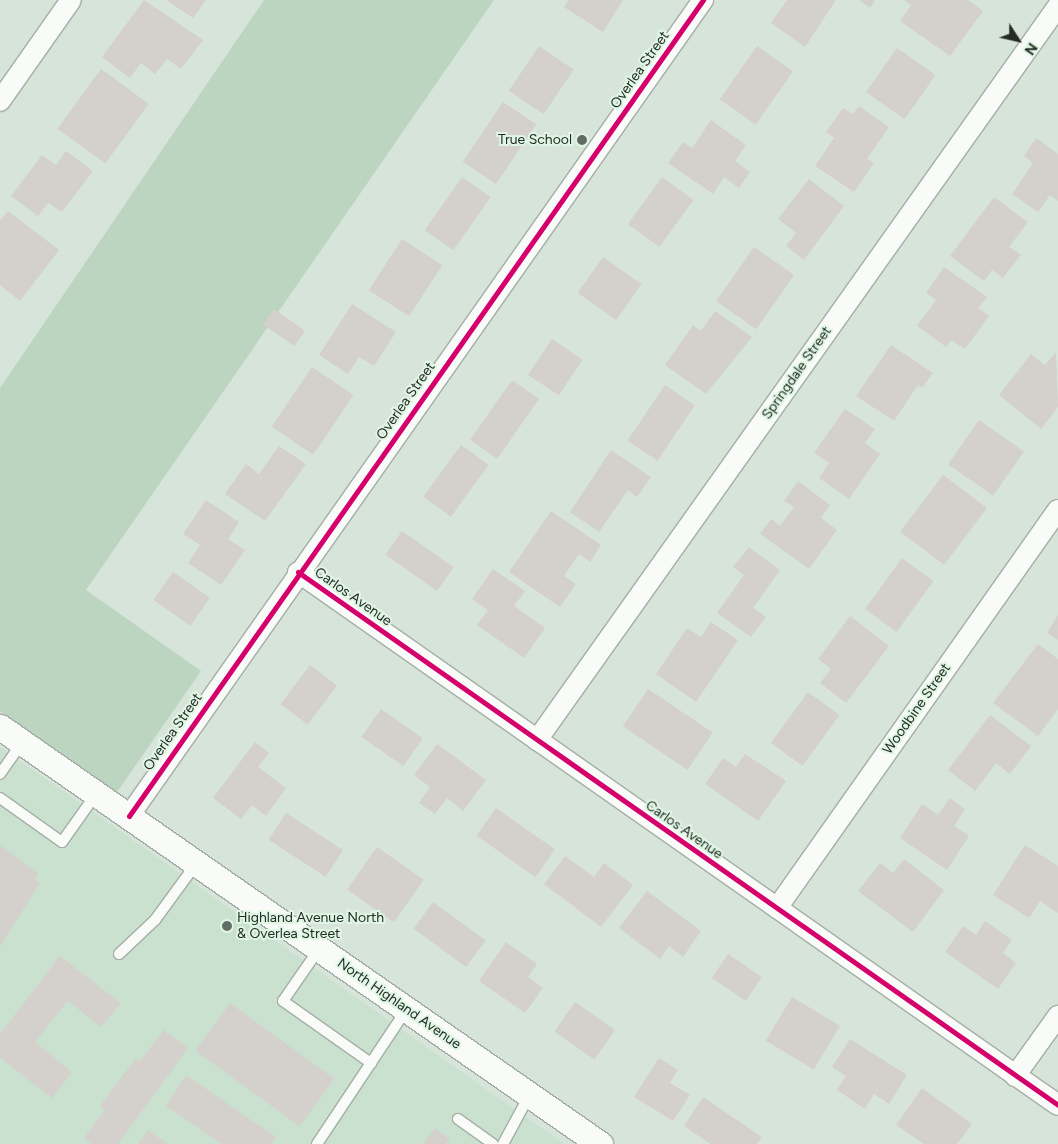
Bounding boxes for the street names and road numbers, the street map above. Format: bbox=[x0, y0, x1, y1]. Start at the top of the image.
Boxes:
street label: Overlea Street bbox=[607, 28, 673, 112]
street label: Springdale Street bbox=[759, 323, 835, 423]
street label: Overlea Street bbox=[373, 359, 439, 443]
street label: Carlos Avenue bbox=[311, 564, 395, 630]
street label: Woodbine Street bbox=[879, 660, 955, 758]
street label: Overlea Street bbox=[140, 690, 206, 774]
street label: Carlos Avenue bbox=[642, 797, 726, 863]
street label: North Highland Avenue bbox=[334, 955, 464, 1053]

